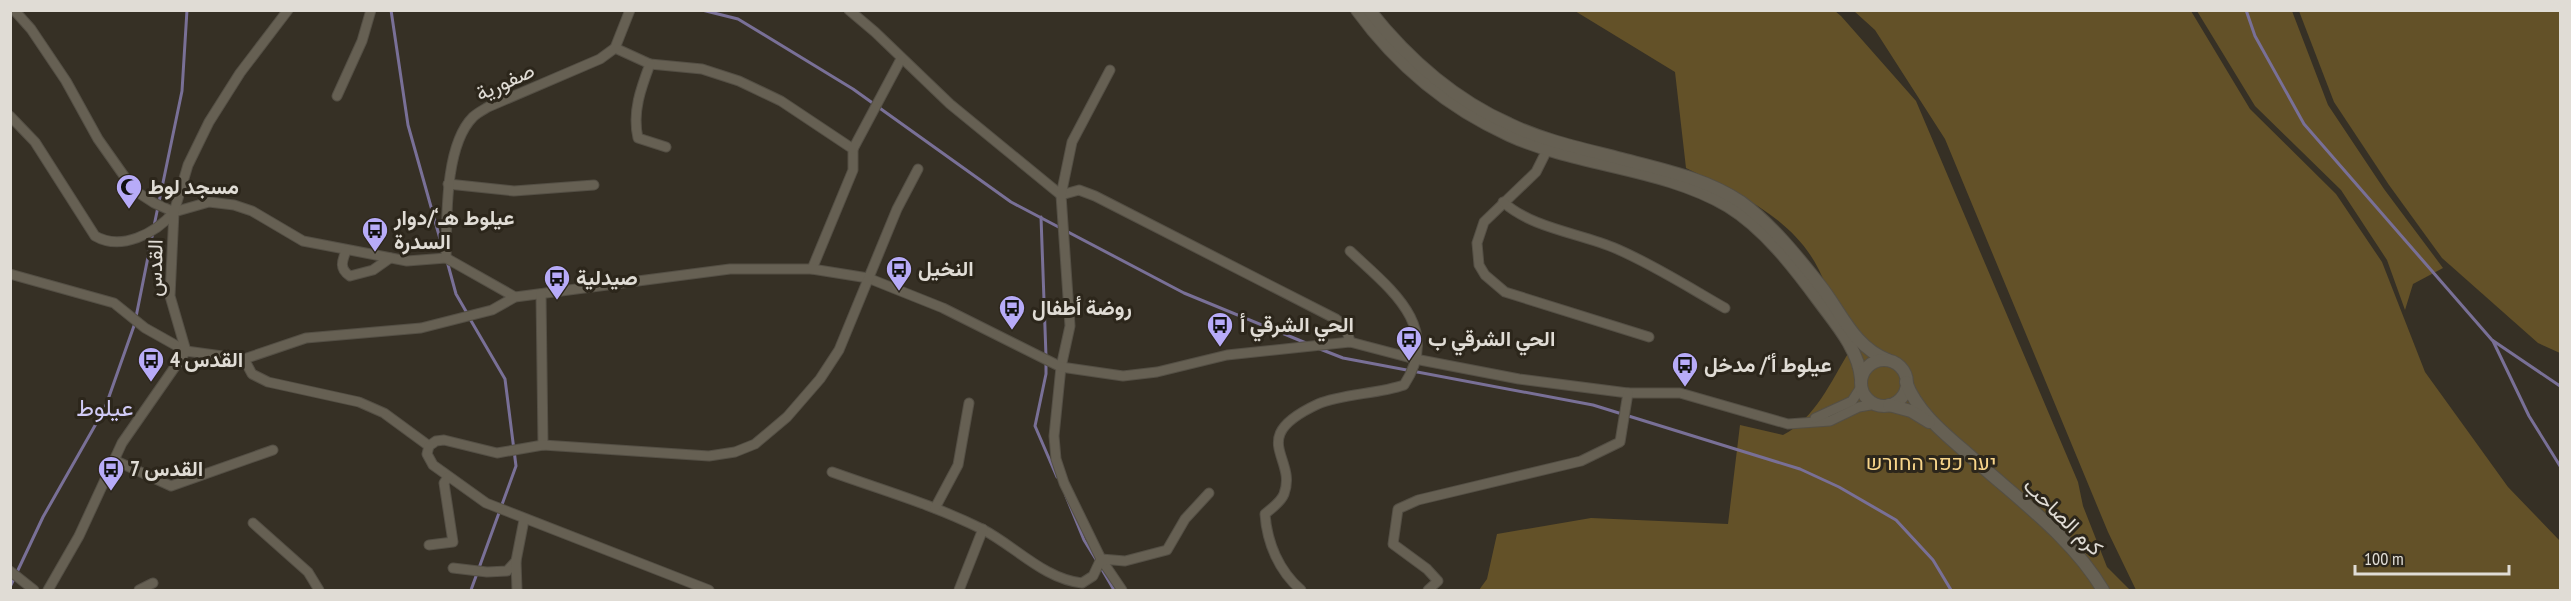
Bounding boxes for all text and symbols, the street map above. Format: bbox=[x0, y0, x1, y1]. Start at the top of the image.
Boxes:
street label: صفورية bbox=[471, 56, 539, 107]
mosque icon: مسجد لوط bbox=[114, 172, 144, 210]
place label: مسجد لوط bbox=[148, 173, 239, 200]
place label: عيلوط هـ‘/دوار السدرة bbox=[393, 204, 514, 255]
bus stop icon: عيلوط هـ‘/دوار السدرة bbox=[360, 215, 390, 253]
street label: القدس bbox=[141, 239, 168, 297]
bus stop icon: النخيل bbox=[884, 254, 914, 292]
place label: النخيل bbox=[918, 255, 974, 282]
bus stop icon: صيدلية bbox=[542, 263, 572, 301]
place label: صيدلية bbox=[576, 264, 638, 291]
bus stop icon: روضة أطفال bbox=[997, 293, 1027, 331]
place label: روضة أطفال bbox=[1032, 294, 1132, 321]
bus stop icon: الحي الشرقي أ bbox=[1205, 310, 1235, 348]
place label: الحي الشرقي أ bbox=[1240, 311, 1354, 342]
bus stop icon: الحي الشرقي ب bbox=[1394, 324, 1424, 362]
place label: الحي الشرقي ب bbox=[1428, 325, 1555, 356]
bus stop icon: القدس 4 bbox=[136, 345, 166, 383]
place label: القدس 4 bbox=[170, 346, 243, 373]
bus stop icon: عيلوط أ‘/ مدخل bbox=[1670, 350, 1700, 388]
place label: عيلوط أ‘/ مدخل bbox=[1704, 351, 1832, 378]
district label: عيلوط bbox=[76, 392, 134, 423]
park label: יער כפר החורש bbox=[1866, 449, 1996, 476]
bus stop icon: القدس 7 bbox=[96, 454, 126, 492]
place label: القدس 7 bbox=[130, 455, 203, 482]
street label: كرم الصاحب bbox=[2017, 472, 2109, 562]
scale bar bbox=[2355, 538, 2510, 576]
text: 100 m bbox=[2364, 547, 2404, 570]

